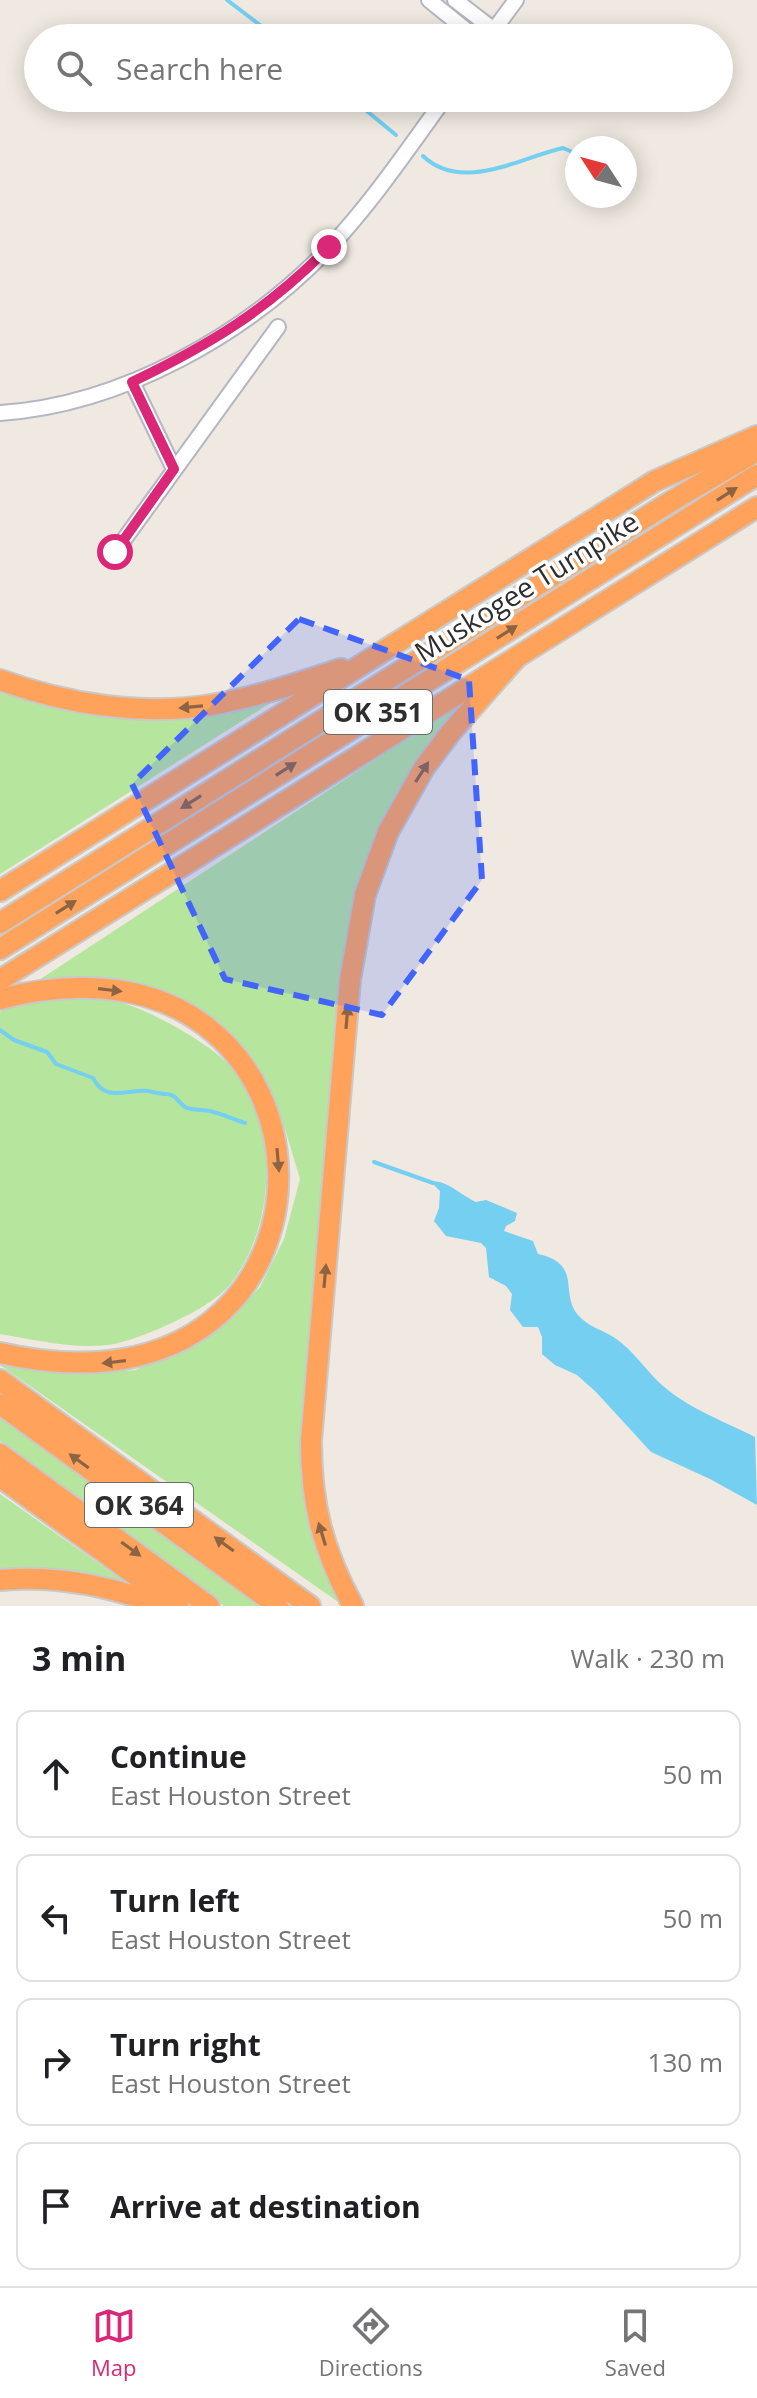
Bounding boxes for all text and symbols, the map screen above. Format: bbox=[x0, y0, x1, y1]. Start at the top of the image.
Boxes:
search box bbox=[24, 24, 733, 112]
icon: search bbox=[52, 46, 96, 90]
text: Search here bbox=[116, 48, 283, 89]
north arrow bbox=[565, 136, 637, 208]
route end bbox=[311, 229, 347, 265]
one-way arrow bbox=[716, 487, 738, 501]
street label: Muskogee Turnpike bbox=[407, 502, 645, 670]
route start bbox=[97, 534, 133, 570]
one-way arrow bbox=[496, 625, 518, 639]
road number: OK 351 bbox=[324, 690, 432, 734]
one-way arrow bbox=[178, 700, 203, 713]
one-way arrow bbox=[415, 761, 430, 782]
one-way arrow bbox=[276, 762, 297, 777]
one-way arrow bbox=[181, 795, 202, 810]
one-way arrow bbox=[55, 901, 77, 915]
one-way arrow bbox=[98, 984, 123, 997]
one-way arrow bbox=[341, 1004, 354, 1029]
one-way arrow bbox=[272, 1148, 285, 1173]
one-way arrow bbox=[319, 1263, 332, 1288]
one-way arrow bbox=[101, 1355, 126, 1368]
one-way arrow bbox=[69, 1454, 89, 1470]
road number: OK 364 bbox=[85, 1483, 193, 1527]
one-way arrow bbox=[315, 1522, 328, 1546]
one-way arrow bbox=[214, 1536, 235, 1552]
one-way arrow bbox=[121, 1541, 141, 1557]
text: 3 min bbox=[32, 1635, 126, 1681]
text: Walk · 230 m bbox=[571, 1640, 725, 1676]
text: Continue bbox=[110, 1736, 247, 1777]
icon: ahead bbox=[34, 1752, 78, 1796]
text: 50 m bbox=[662, 1756, 723, 1792]
text: East Houston Street bbox=[110, 1777, 351, 1813]
text: Turn left bbox=[110, 1880, 240, 1921]
icon: left bbox=[34, 1896, 78, 1940]
text: 50 m bbox=[662, 1900, 723, 1936]
text: East Houston Street bbox=[110, 1921, 351, 1957]
text: Turn right bbox=[110, 2024, 261, 2065]
icon: right bbox=[34, 2040, 78, 2084]
text: 130 m bbox=[648, 2044, 723, 2080]
text: East Houston Street bbox=[110, 2065, 351, 2101]
icon: arrive bbox=[34, 2184, 78, 2228]
text: Arrive at destination bbox=[110, 2186, 421, 2227]
tab: Map bbox=[91, 2304, 137, 2382]
tab: Directions bbox=[319, 2304, 423, 2382]
tab: Saved bbox=[605, 2304, 666, 2382]

